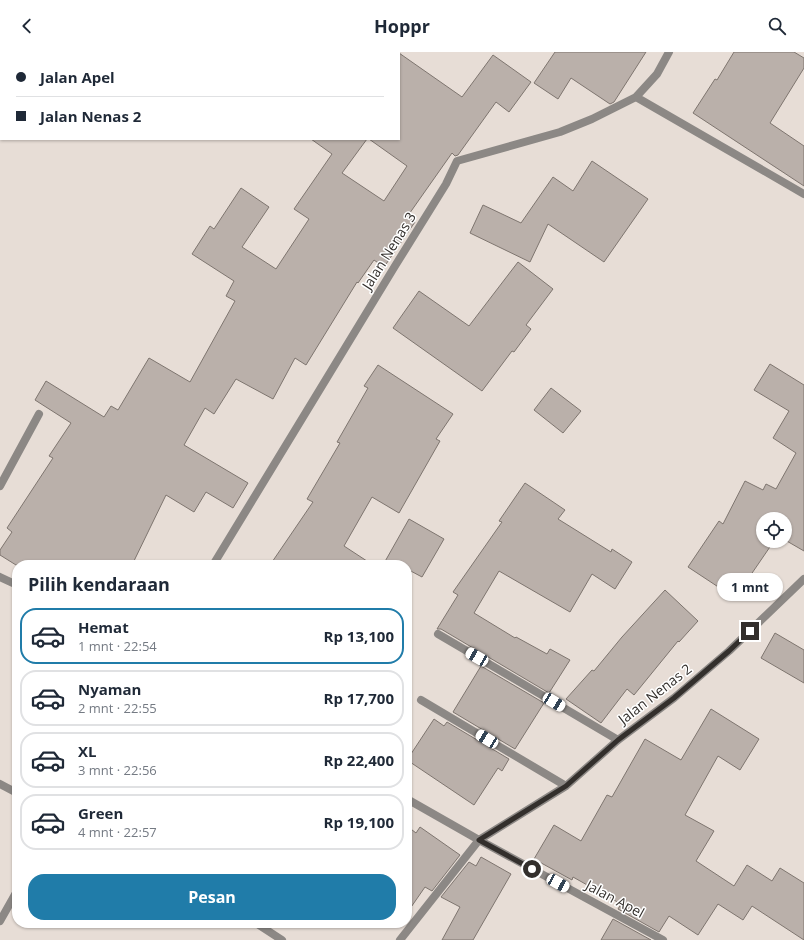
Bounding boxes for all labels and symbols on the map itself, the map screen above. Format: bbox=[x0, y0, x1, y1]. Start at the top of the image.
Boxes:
street label: Jalan Nenas 3 bbox=[356, 208, 420, 295]
callout: 1 mnt bbox=[717, 573, 783, 601]
route end bbox=[741, 622, 759, 640]
car bbox=[464, 646, 490, 668]
street label: Jalan Nenas 2 bbox=[613, 659, 695, 729]
car bbox=[541, 691, 567, 713]
car bbox=[474, 728, 500, 750]
route start bbox=[523, 860, 541, 878]
car bbox=[545, 872, 571, 894]
street label: Jalan Apel bbox=[581, 874, 648, 922]

